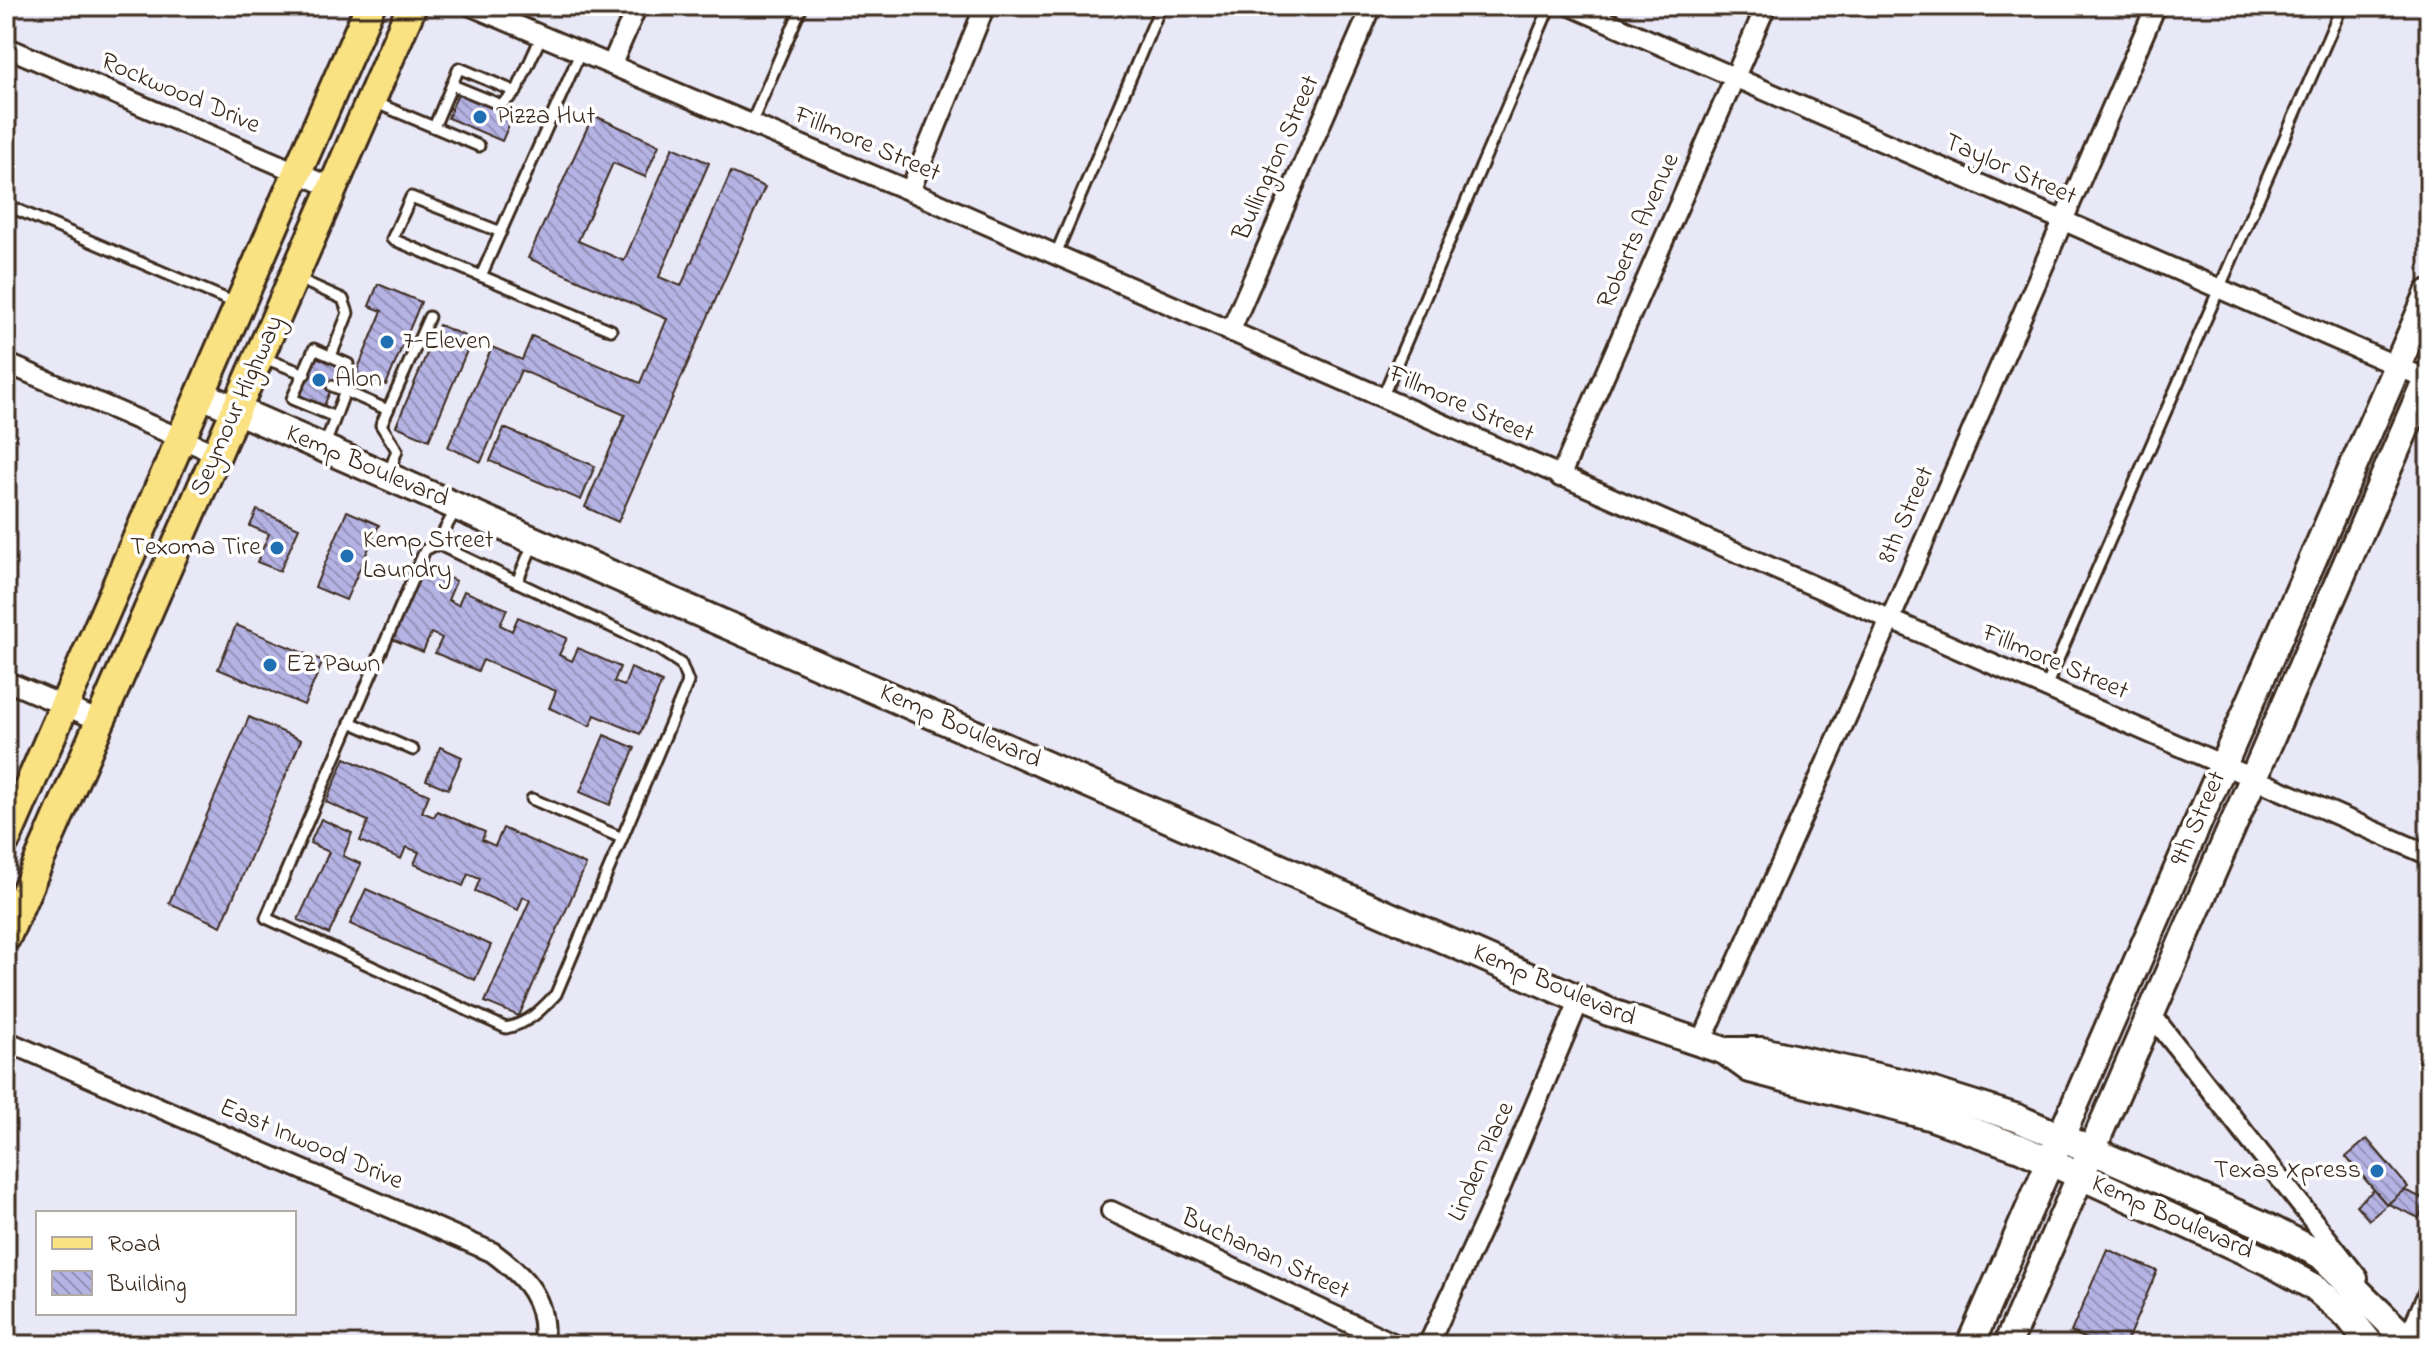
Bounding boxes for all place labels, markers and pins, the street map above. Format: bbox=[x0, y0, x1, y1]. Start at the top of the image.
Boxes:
place label: Pizza Hut bbox=[496, 98, 595, 136]
marker: Pizza Hut bbox=[471, 108, 489, 126]
place label: 7-Eleven bbox=[403, 323, 491, 361]
marker: 7-Eleven bbox=[378, 333, 396, 351]
place label: Alon bbox=[335, 361, 382, 399]
marker: Alon bbox=[310, 371, 328, 389]
place label: Kemp Street Laundry bbox=[363, 522, 494, 590]
place label: Texoma Tire bbox=[130, 529, 261, 567]
marker: Texoma Tire bbox=[268, 539, 286, 557]
marker: Kemp Street Laundry bbox=[338, 547, 356, 565]
place label: EZ Pawn bbox=[286, 646, 380, 684]
marker: EZ Pawn bbox=[261, 656, 279, 674]
place label: Texas Xpress bbox=[2214, 1152, 2361, 1190]
marker: Texas Xpress bbox=[2368, 1162, 2386, 1180]

